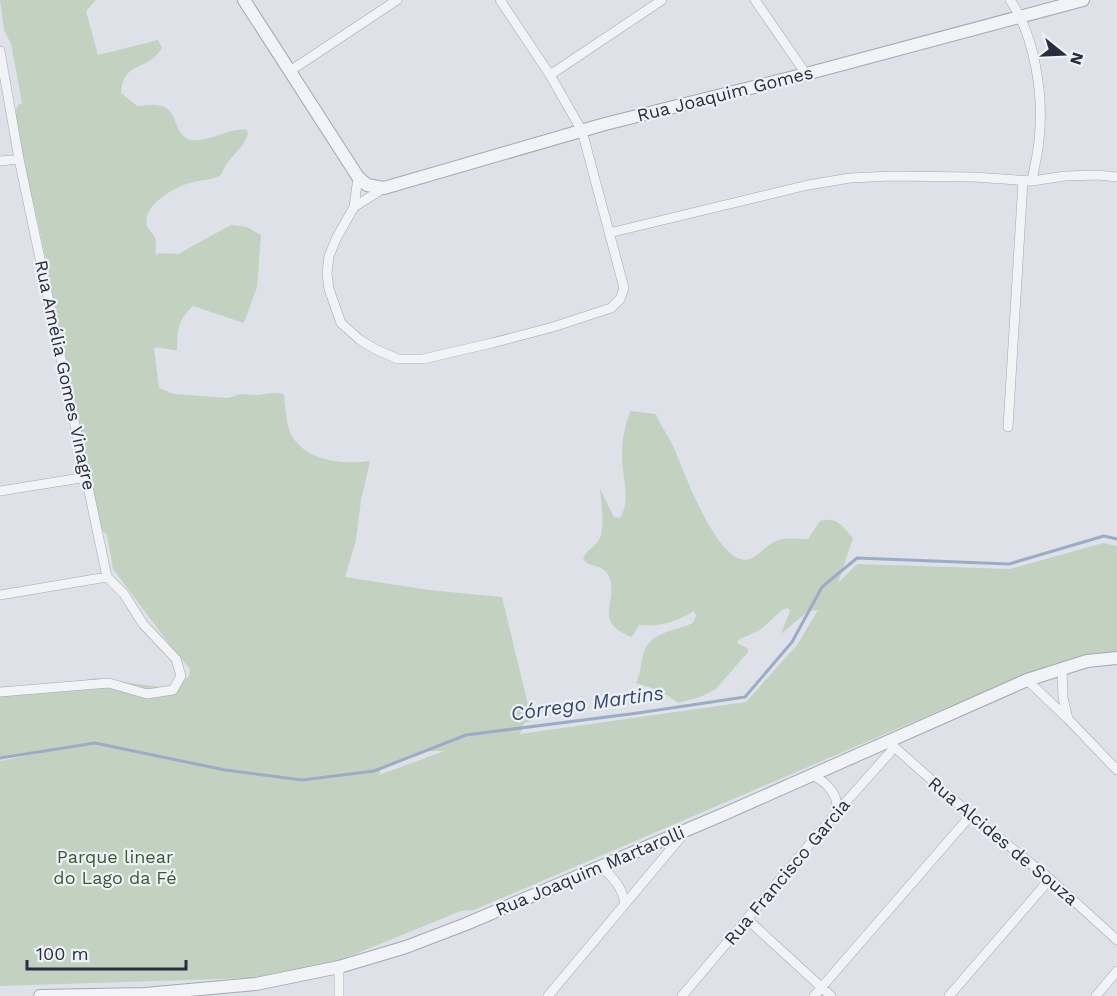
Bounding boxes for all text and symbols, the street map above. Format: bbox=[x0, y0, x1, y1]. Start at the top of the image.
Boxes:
north arrow bbox=[1033, 24, 1093, 84]
text: N bbox=[1066, 50, 1088, 67]
street label: Rua Joaquim Gomes bbox=[635, 61, 815, 126]
street label: Rua Amélia Gomes Vinagre bbox=[31, 258, 100, 492]
water label: Córrego Martins bbox=[509, 680, 665, 726]
street label: Rua Alcides de Souza bbox=[924, 772, 1082, 909]
street label: Rua Francisco Garcia bbox=[719, 794, 854, 949]
street label: Rua Joaquim Martarolli bbox=[492, 821, 688, 920]
park label: Parque linear do Lago da Fé bbox=[53, 846, 177, 888]
scale bar bbox=[27, 933, 186, 971]
text: 100 m bbox=[36, 943, 89, 964]

